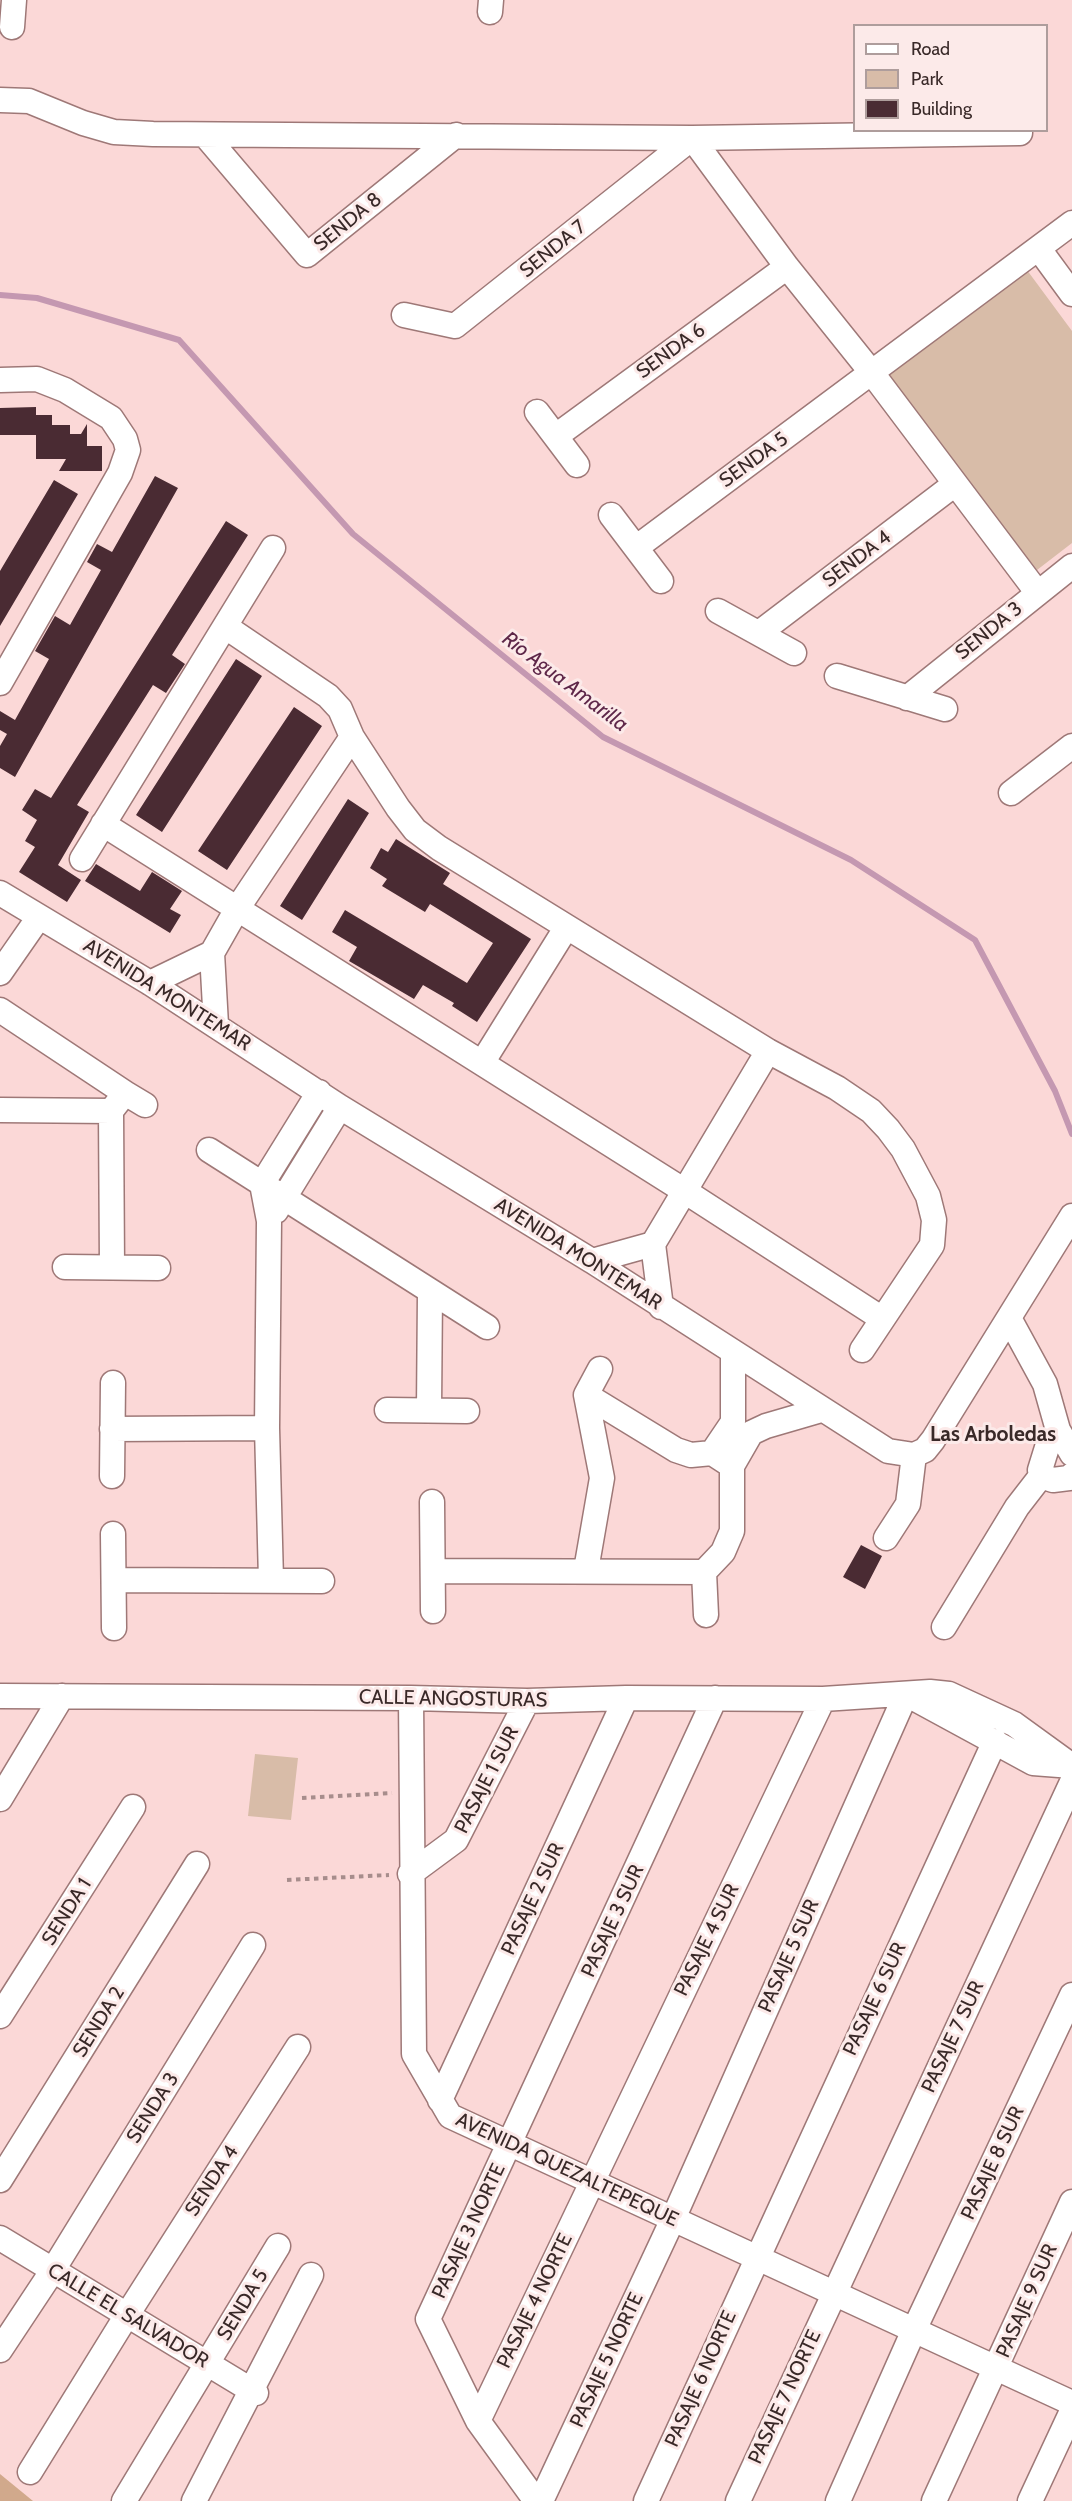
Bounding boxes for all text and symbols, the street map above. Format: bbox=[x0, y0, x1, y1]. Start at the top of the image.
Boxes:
legend bbox=[853, 24, 1048, 132]
text: Road bbox=[911, 38, 950, 60]
text: Park bbox=[911, 68, 943, 90]
text: Building bbox=[911, 98, 972, 120]
street label: SENDA 8 bbox=[309, 187, 387, 257]
street label: SENDA 7 bbox=[515, 215, 591, 283]
street label: SENDA 6 bbox=[632, 318, 710, 384]
street label: SENDA 5 bbox=[715, 427, 793, 493]
street label: SENDA 4 bbox=[818, 525, 896, 593]
street label: SENDA 3 bbox=[951, 597, 1027, 665]
water label: Río Agua Amarilla bbox=[497, 627, 633, 737]
street label: AVENIDA MONTEMAR bbox=[79, 934, 255, 1056]
street label: AVENIDA MONTEMAR bbox=[490, 1193, 666, 1315]
district label: Las Arboledas bbox=[930, 1422, 1056, 1448]
street label: CALLE ANGOSTURAS bbox=[359, 1685, 547, 1713]
street label: PASAJE 1 SUR bbox=[450, 1722, 524, 1838]
street label: PASAJE 2 SUR bbox=[497, 1839, 569, 1959]
street label: PASAJE 3 SUR bbox=[577, 1861, 649, 1981]
street label: SENDA 1 bbox=[37, 1874, 97, 1950]
street label: PASAJE 4 SUR bbox=[669, 1880, 745, 2000]
street label: PASAJE 5 SUR bbox=[753, 1896, 825, 2016]
street label: PASAJE 6 SUR bbox=[838, 1939, 912, 2059]
street label: PASAJE 7 SUR bbox=[917, 1977, 989, 2097]
street label: SENDA 2 bbox=[68, 1982, 130, 2062]
street label: SENDA 3 bbox=[122, 2068, 184, 2148]
street label: PASAJE 8 SUR bbox=[956, 2102, 1030, 2224]
street label: AVENIDA QUEZALTEPEQUE bbox=[452, 2108, 682, 2232]
street label: SENDA 4 bbox=[180, 2141, 244, 2221]
street label: PASAJE 3 NORTE bbox=[427, 2160, 511, 2302]
street label: PASAJE 4 NORTE bbox=[492, 2230, 578, 2372]
street label: PASAJE 9 SUR bbox=[991, 2241, 1063, 2361]
street label: CALLE EL SALVADOR bbox=[43, 2258, 213, 2374]
street label: SENDA 5 bbox=[212, 2265, 274, 2345]
street label: PASAJE 5 NORTE bbox=[565, 2289, 649, 2431]
street label: PASAJE 6 NORTE bbox=[660, 2307, 742, 2451]
street label: PASAJE 7 NORTE bbox=[743, 2326, 827, 2468]

